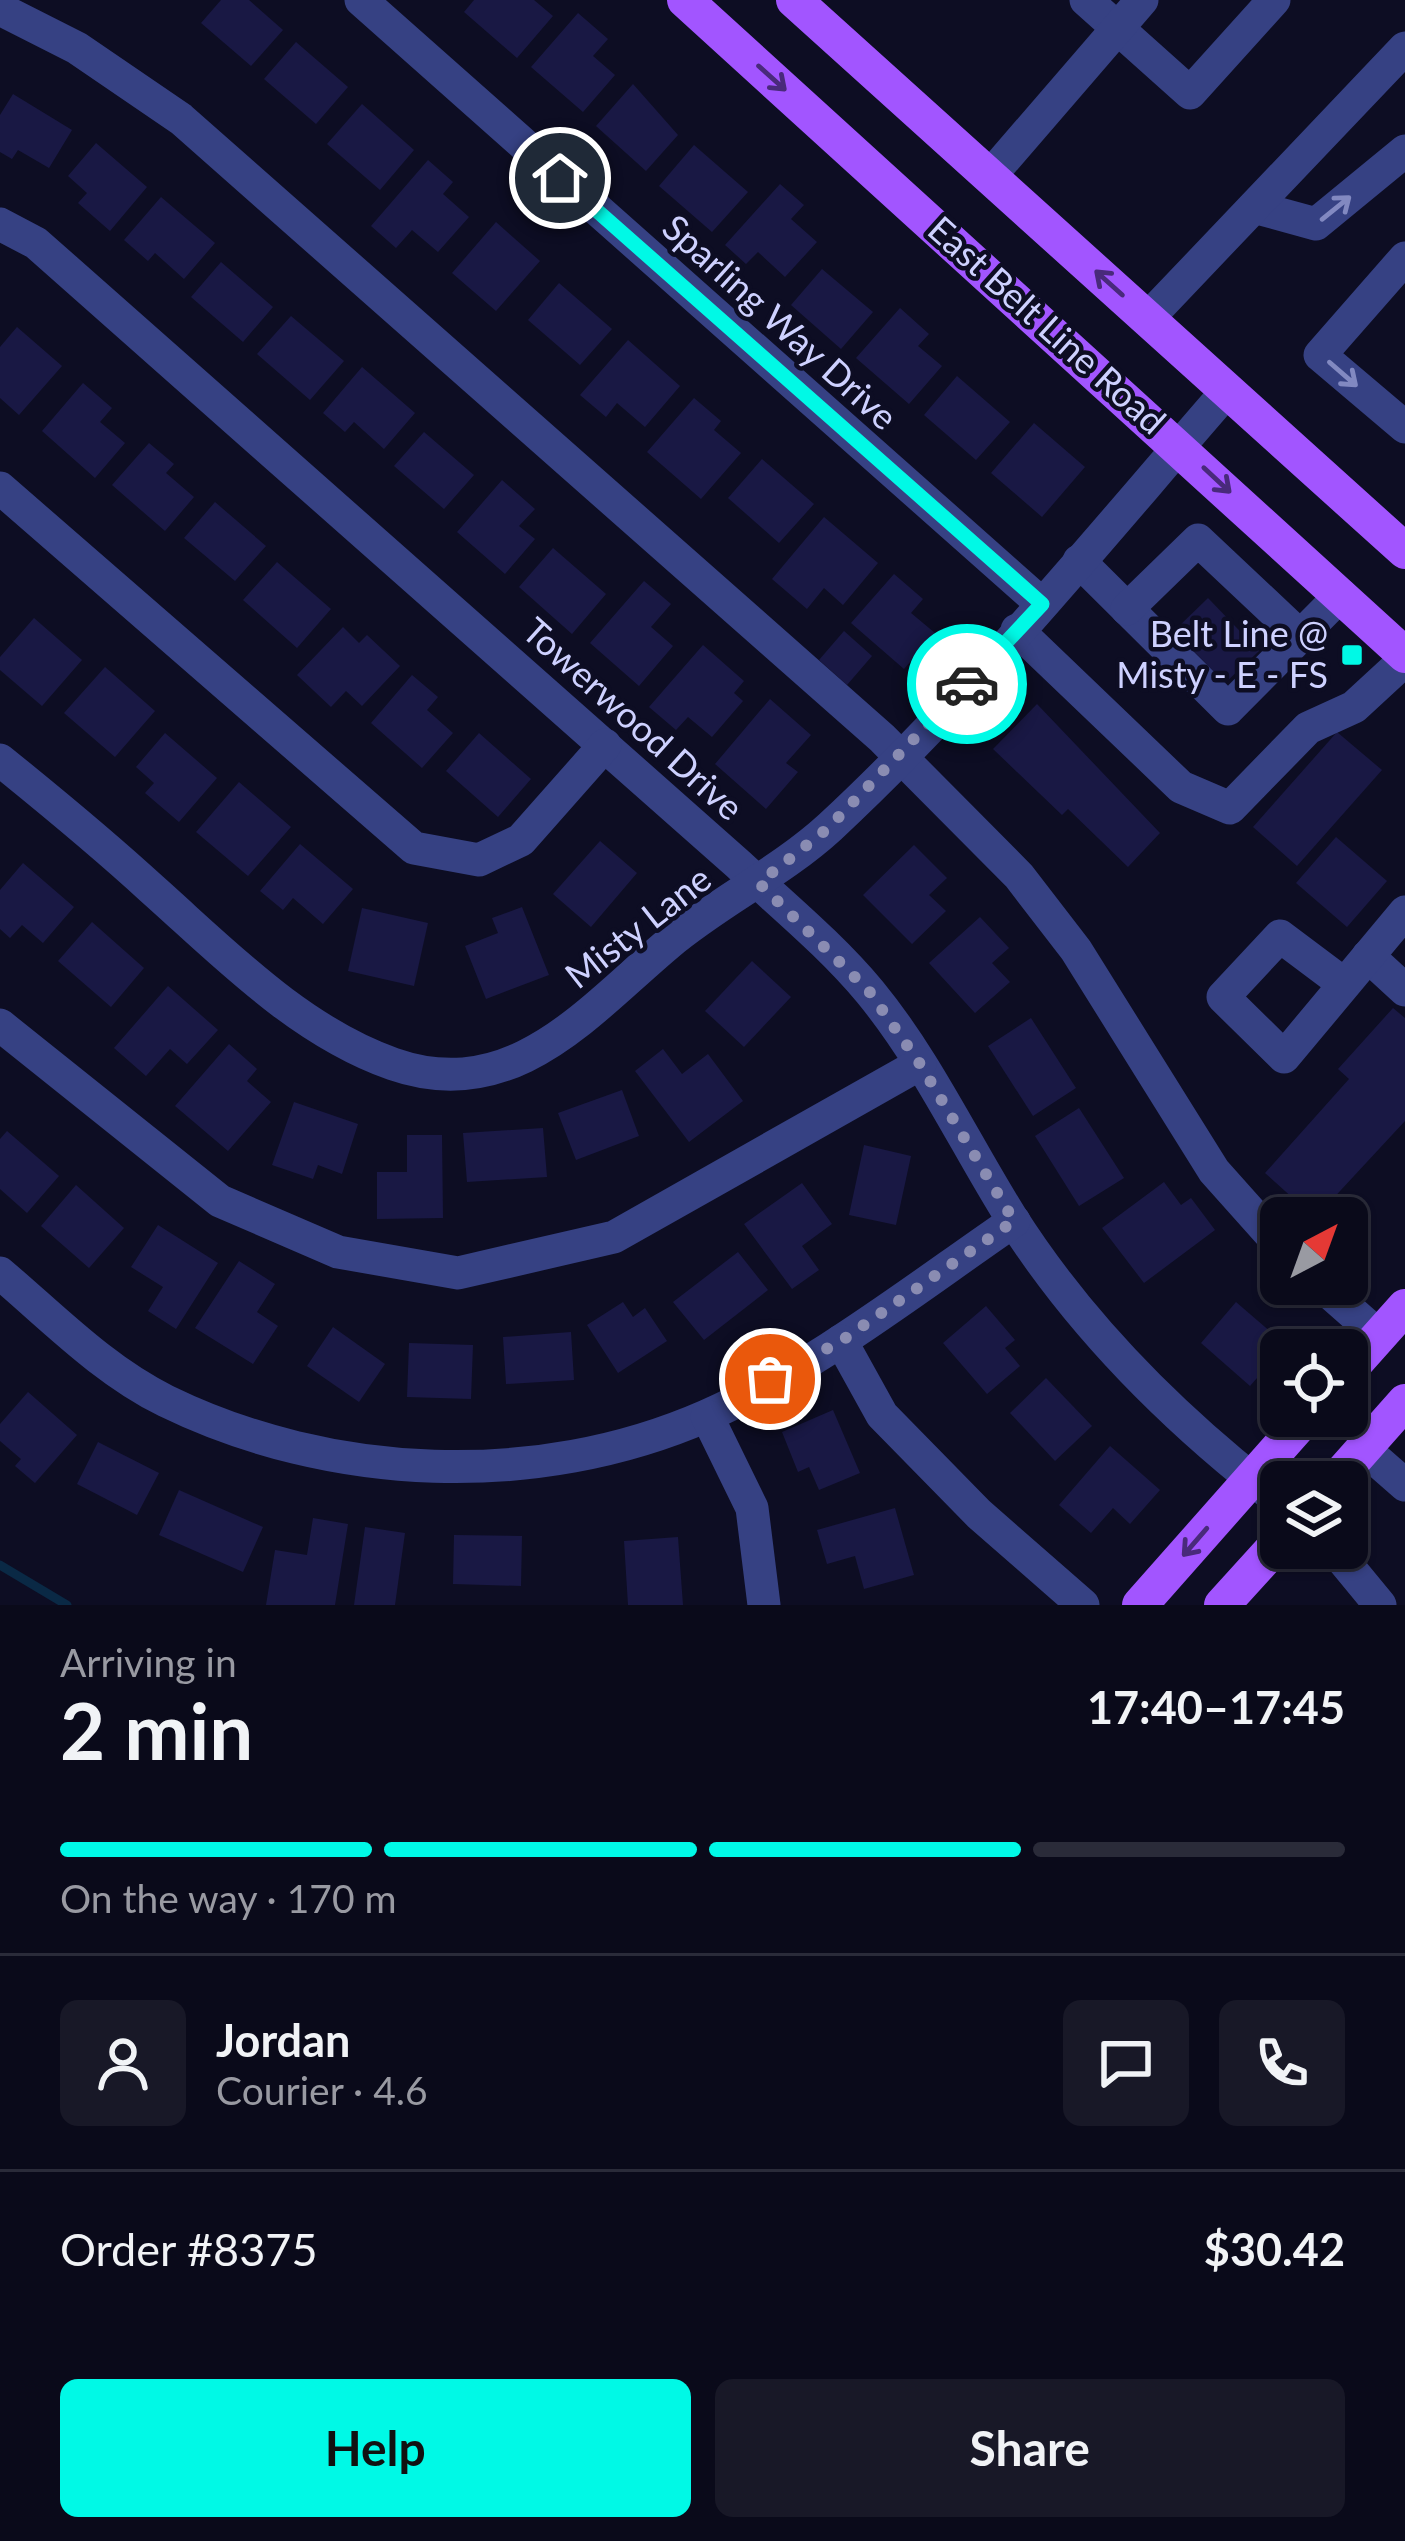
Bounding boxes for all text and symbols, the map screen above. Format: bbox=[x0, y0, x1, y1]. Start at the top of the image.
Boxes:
one-way arrow bbox=[756, 64, 786, 91]
pin bbox=[509, 127, 611, 229]
icon: home bbox=[527, 145, 593, 211]
one-way arrow bbox=[1319, 195, 1351, 221]
street label: Sparling Way Drive bbox=[654, 204, 907, 438]
street label: East Belt Line Road bbox=[920, 206, 1175, 442]
one-way arrow bbox=[1095, 270, 1125, 297]
one-way arrow bbox=[1328, 360, 1358, 388]
one-way arrow bbox=[1202, 466, 1232, 493]
street label: Towerwood Drive bbox=[514, 608, 753, 829]
place label: Belt Line @ Misty - E - FS bbox=[1116, 611, 1328, 696]
courier bbox=[907, 624, 1027, 744]
marker: Belt Line @ Misty - E - FS bbox=[1339, 642, 1365, 668]
icon: car bbox=[934, 651, 1000, 717]
street label: Misty Lane bbox=[556, 856, 719, 997]
north arrow bbox=[1260, 1197, 1368, 1305]
map controls bbox=[1260, 1197, 1368, 1569]
pin bbox=[719, 1328, 821, 1430]
button: locate bbox=[1260, 1329, 1368, 1437]
icon: bag bbox=[737, 1346, 803, 1412]
button: layers bbox=[1260, 1461, 1368, 1569]
one-way arrow bbox=[1182, 1526, 1209, 1557]
text: Arriving in bbox=[60, 1639, 237, 1685]
text: 17:40–17:45 bbox=[1087, 1680, 1345, 1734]
text: 2 min bbox=[60, 1683, 253, 1777]
text: On the way · 170 m bbox=[60, 1875, 397, 1921]
button: person bbox=[60, 2000, 186, 2126]
button: chat bbox=[1063, 2000, 1189, 2126]
button: phone bbox=[1219, 2000, 1345, 2126]
text: Jordan bbox=[216, 2013, 350, 2067]
text: Courier · 4.6 bbox=[216, 2067, 428, 2113]
text: Order #8375 bbox=[60, 2222, 318, 2276]
text: $30.42 bbox=[1204, 2222, 1345, 2276]
button: Help bbox=[60, 2379, 691, 2517]
button: Share bbox=[715, 2379, 1345, 2517]

